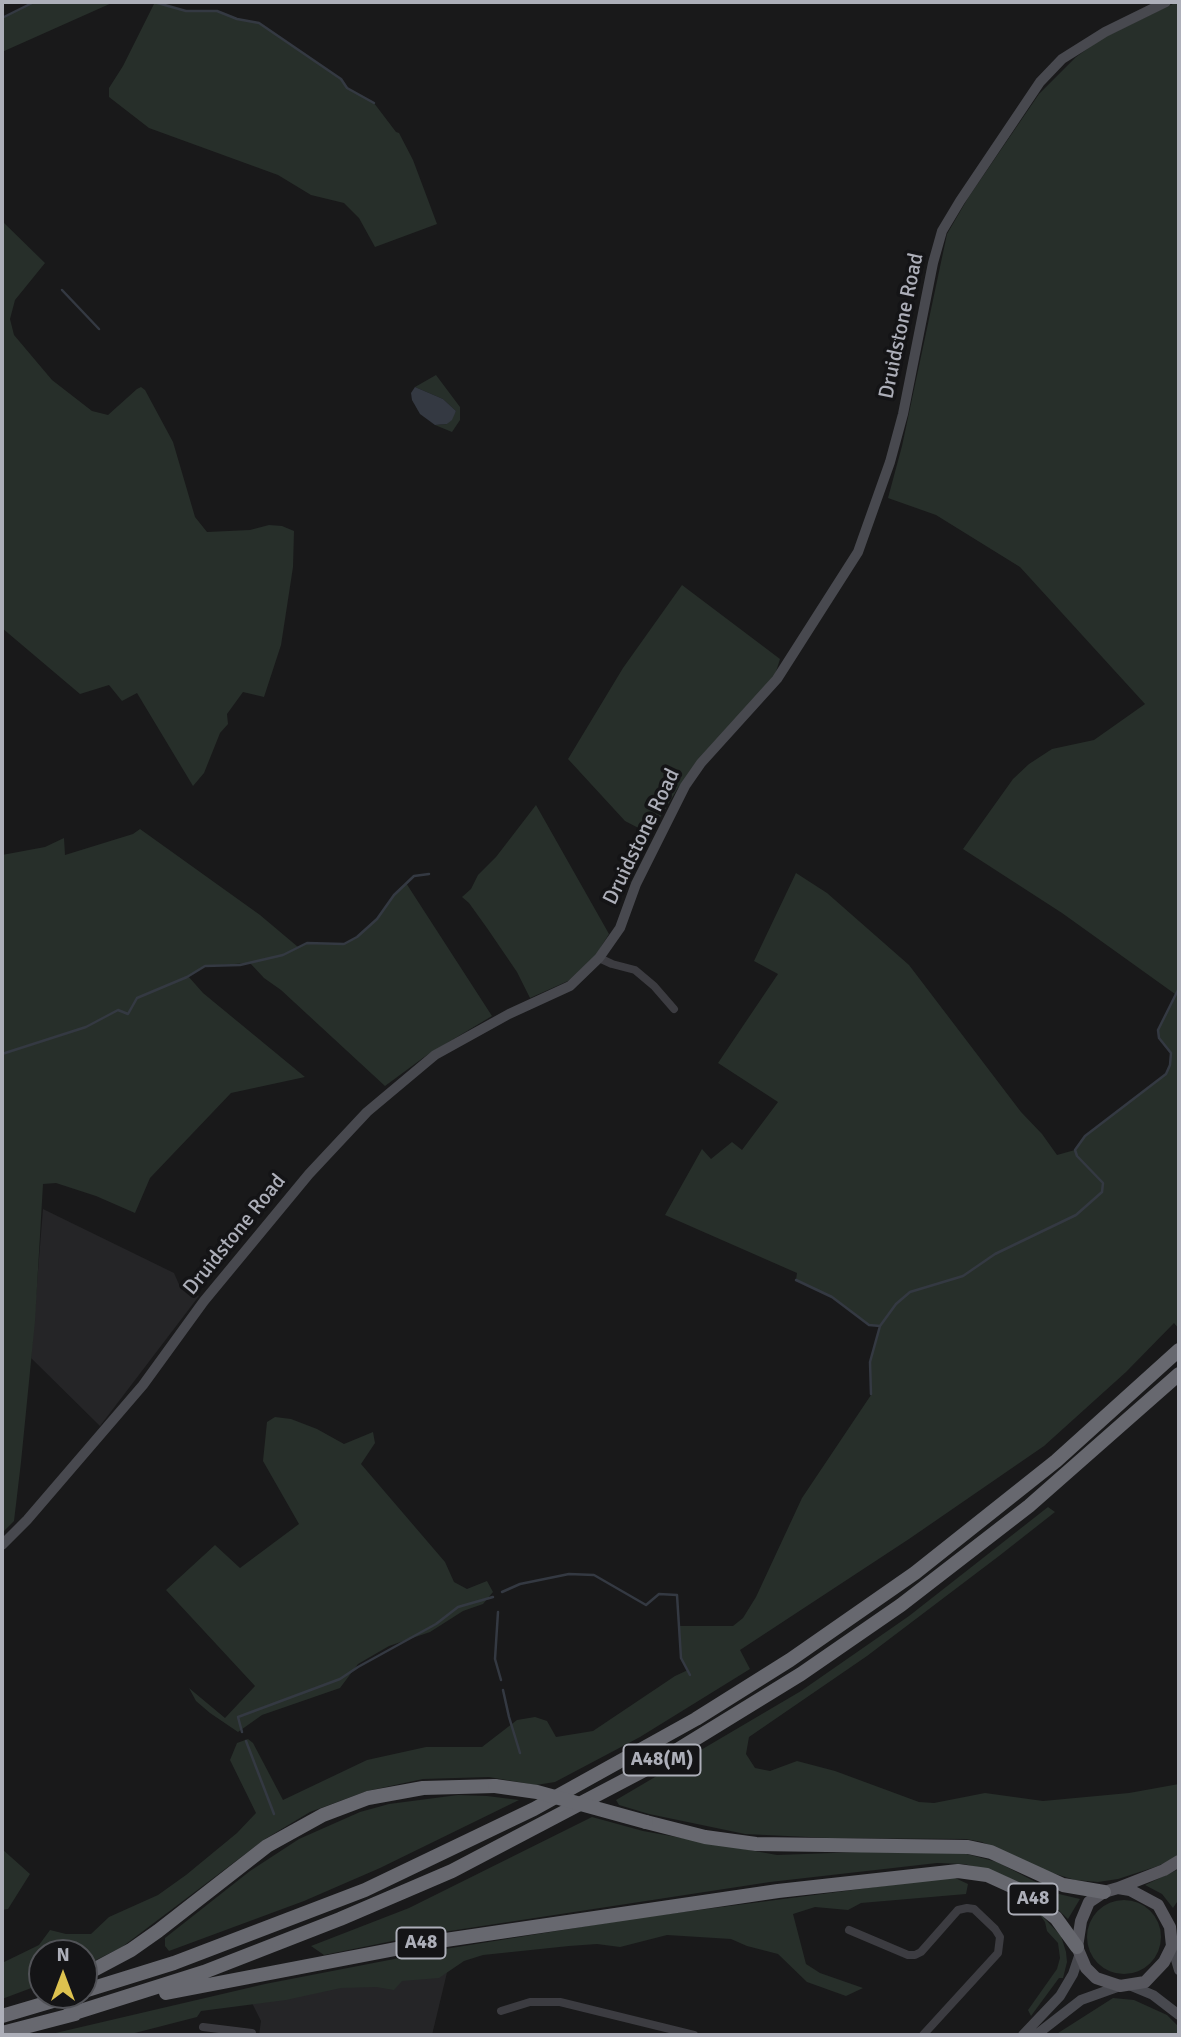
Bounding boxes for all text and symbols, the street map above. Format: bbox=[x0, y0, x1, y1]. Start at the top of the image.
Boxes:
street label: Druidstone Road bbox=[874, 251, 930, 401]
street label: Druidstone Road bbox=[598, 765, 686, 909]
street label: Druidstone Road bbox=[179, 1169, 291, 1301]
road number: A48(M) bbox=[624, 1744, 700, 1776]
road number: A48 bbox=[1009, 1884, 1058, 1914]
road number: A48 bbox=[396, 1927, 446, 1958]
north arrow bbox=[28, 1939, 98, 2009]
text: N bbox=[56, 1943, 70, 1967]

